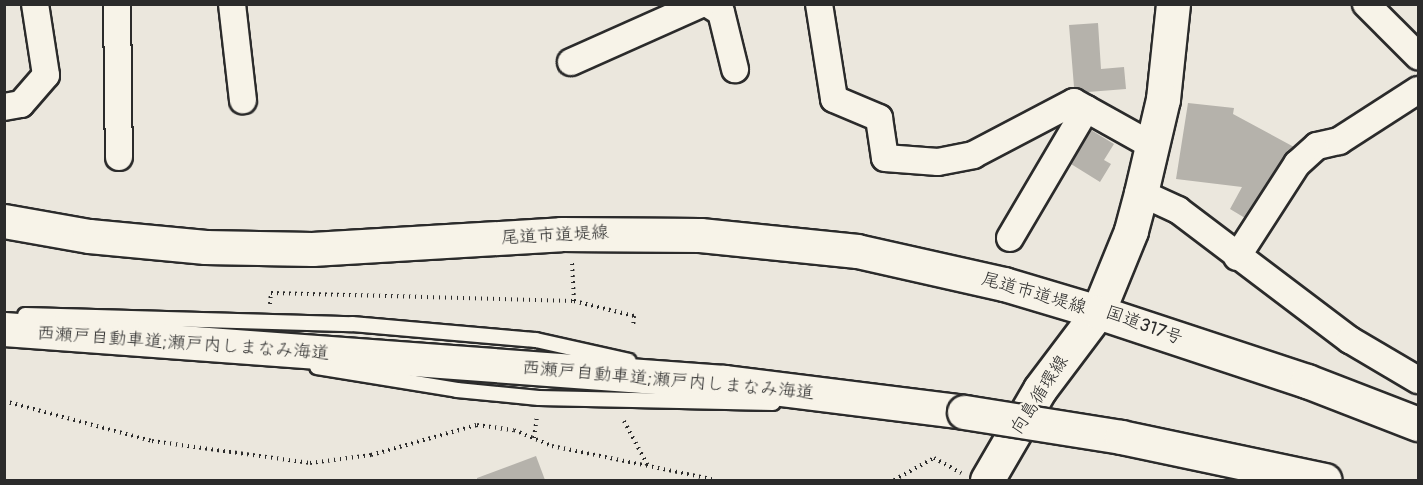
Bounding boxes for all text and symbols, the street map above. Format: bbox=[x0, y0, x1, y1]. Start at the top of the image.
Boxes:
street label: 尾道市道堤線 bbox=[501, 222, 609, 250]
street label: 尾道市道堤線 bbox=[979, 269, 1089, 319]
street label: 国道317号 bbox=[1102, 302, 1186, 350]
street label: 西瀬戸自動車道;瀬戸内しまなみ海道 bbox=[36, 323, 330, 365]
street label: 向島循環線 bbox=[1006, 351, 1074, 439]
street label: 西瀬戸自動車道;瀬戸内しまなみ海道 bbox=[521, 357, 815, 405]

